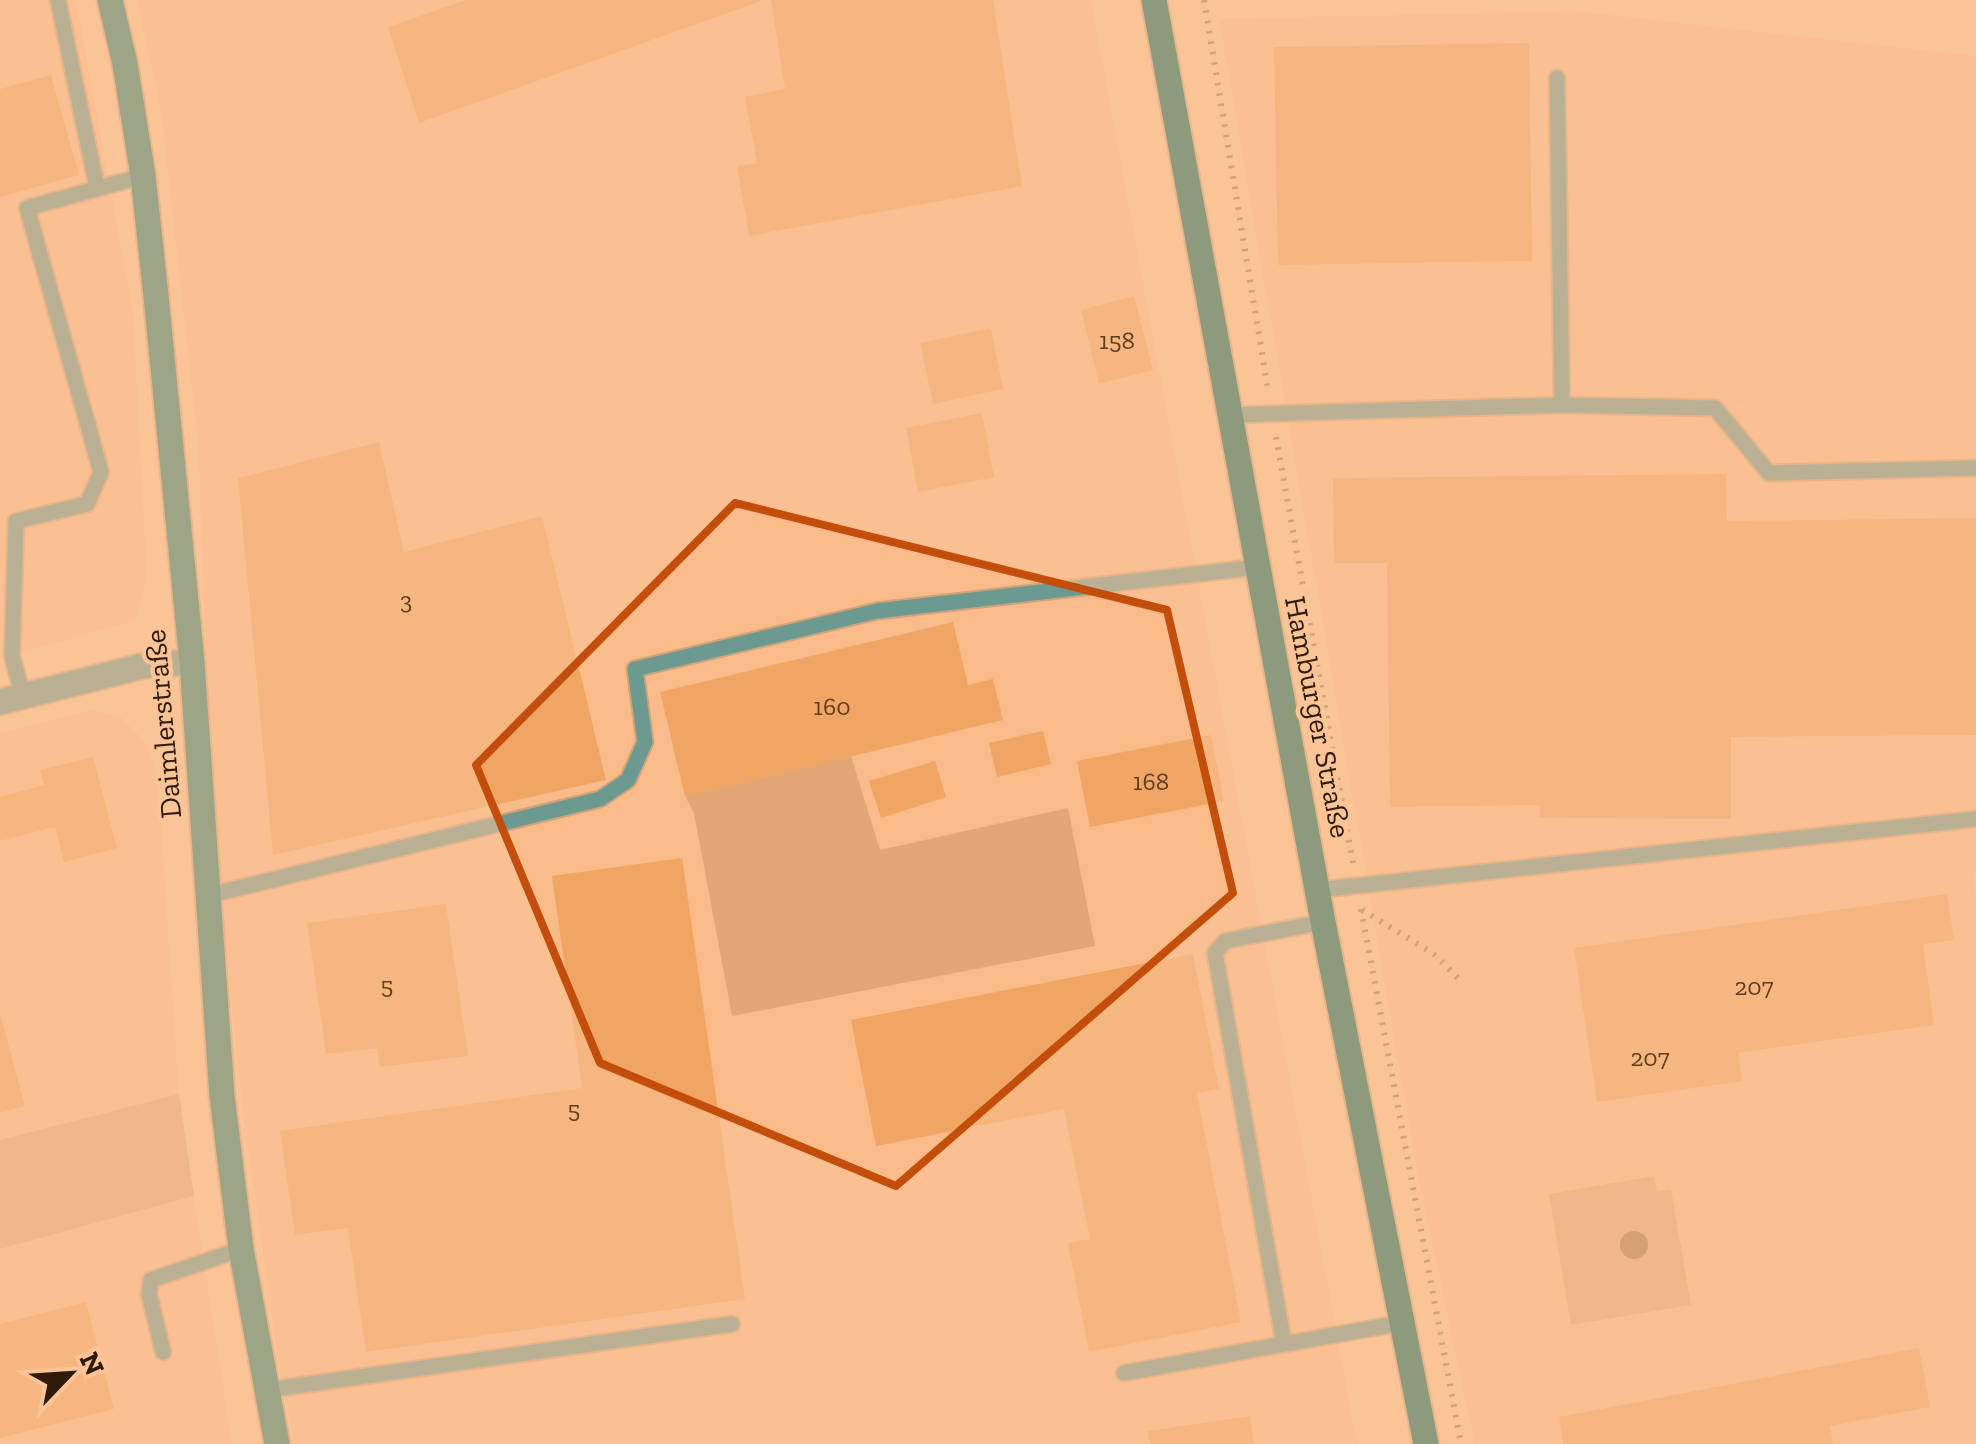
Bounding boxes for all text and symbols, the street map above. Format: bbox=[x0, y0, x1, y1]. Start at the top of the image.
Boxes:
house number: 158 bbox=[1099, 325, 1135, 355]
house number: 3 bbox=[400, 585, 412, 615]
street label: Hamburger Straße bbox=[1277, 593, 1359, 841]
street label: Daimlerstraße bbox=[137, 628, 189, 820]
house number: 160 bbox=[813, 691, 851, 721]
house number: 168 bbox=[1133, 766, 1169, 796]
house number: 5 bbox=[381, 970, 393, 1000]
house number: 207 bbox=[1734, 971, 1774, 1001]
house number: 207 bbox=[1630, 1042, 1670, 1072]
house number: 5 bbox=[568, 1094, 580, 1124]
north arrow bbox=[20, 1324, 120, 1424]
text: N bbox=[73, 1347, 112, 1380]

